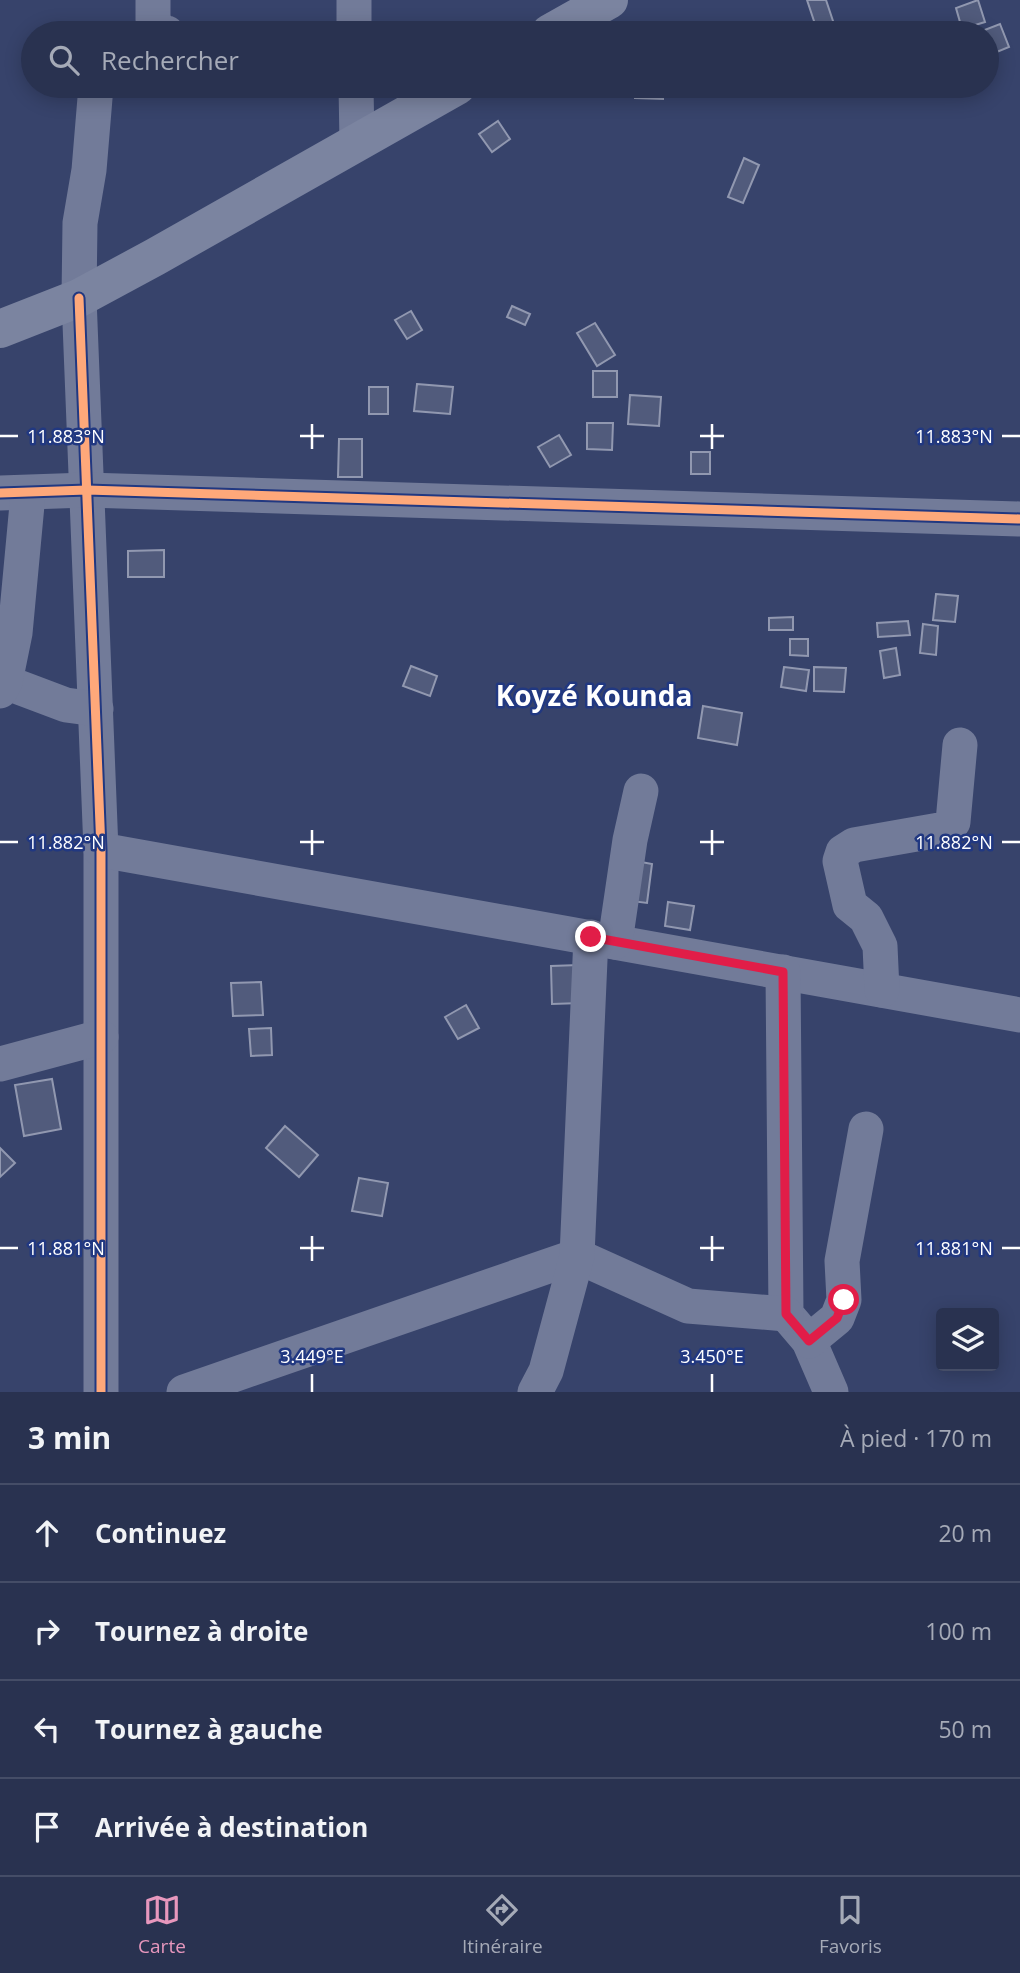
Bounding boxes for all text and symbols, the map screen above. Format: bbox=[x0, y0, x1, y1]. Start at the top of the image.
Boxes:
search box bbox=[21, 21, 999, 98]
icon: search bbox=[45, 41, 83, 79]
text: Rechercher bbox=[101, 42, 239, 78]
text: 11.883°N bbox=[27, 424, 105, 448]
text: 11.883°N bbox=[915, 424, 993, 448]
district label: Koyzé Kounda bbox=[496, 676, 692, 714]
text: 11.882°N bbox=[27, 830, 105, 854]
text: 11.882°N bbox=[915, 830, 993, 854]
route end bbox=[575, 921, 606, 952]
text: 11.881°N bbox=[27, 1236, 105, 1260]
text: 11.881°N bbox=[915, 1236, 993, 1260]
route start bbox=[828, 1284, 859, 1315]
map controls bbox=[936, 1308, 999, 1371]
button: layers bbox=[936, 1308, 999, 1371]
text: 3.449°E bbox=[280, 1344, 344, 1368]
text: 3.450°E bbox=[680, 1344, 744, 1368]
text: 3 min bbox=[28, 1417, 111, 1458]
text: À pied · 170 m bbox=[840, 1422, 992, 1454]
icon: ahead bbox=[28, 1514, 66, 1552]
text: Continuez bbox=[95, 1515, 226, 1551]
text: 20 m bbox=[938, 1517, 992, 1549]
icon: right bbox=[28, 1612, 66, 1650]
text: Tournez à droite bbox=[95, 1613, 308, 1649]
text: 100 m bbox=[925, 1615, 992, 1647]
icon: left bbox=[28, 1710, 66, 1748]
text: Tournez à gauche bbox=[95, 1711, 323, 1747]
text: 50 m bbox=[938, 1713, 992, 1745]
icon: arrive bbox=[28, 1808, 66, 1846]
text: Arrivée à destination bbox=[95, 1809, 368, 1845]
tab: Carte bbox=[138, 1891, 186, 1959]
tab: Itinéraire bbox=[462, 1891, 543, 1959]
tab: Favoris bbox=[819, 1891, 882, 1959]

